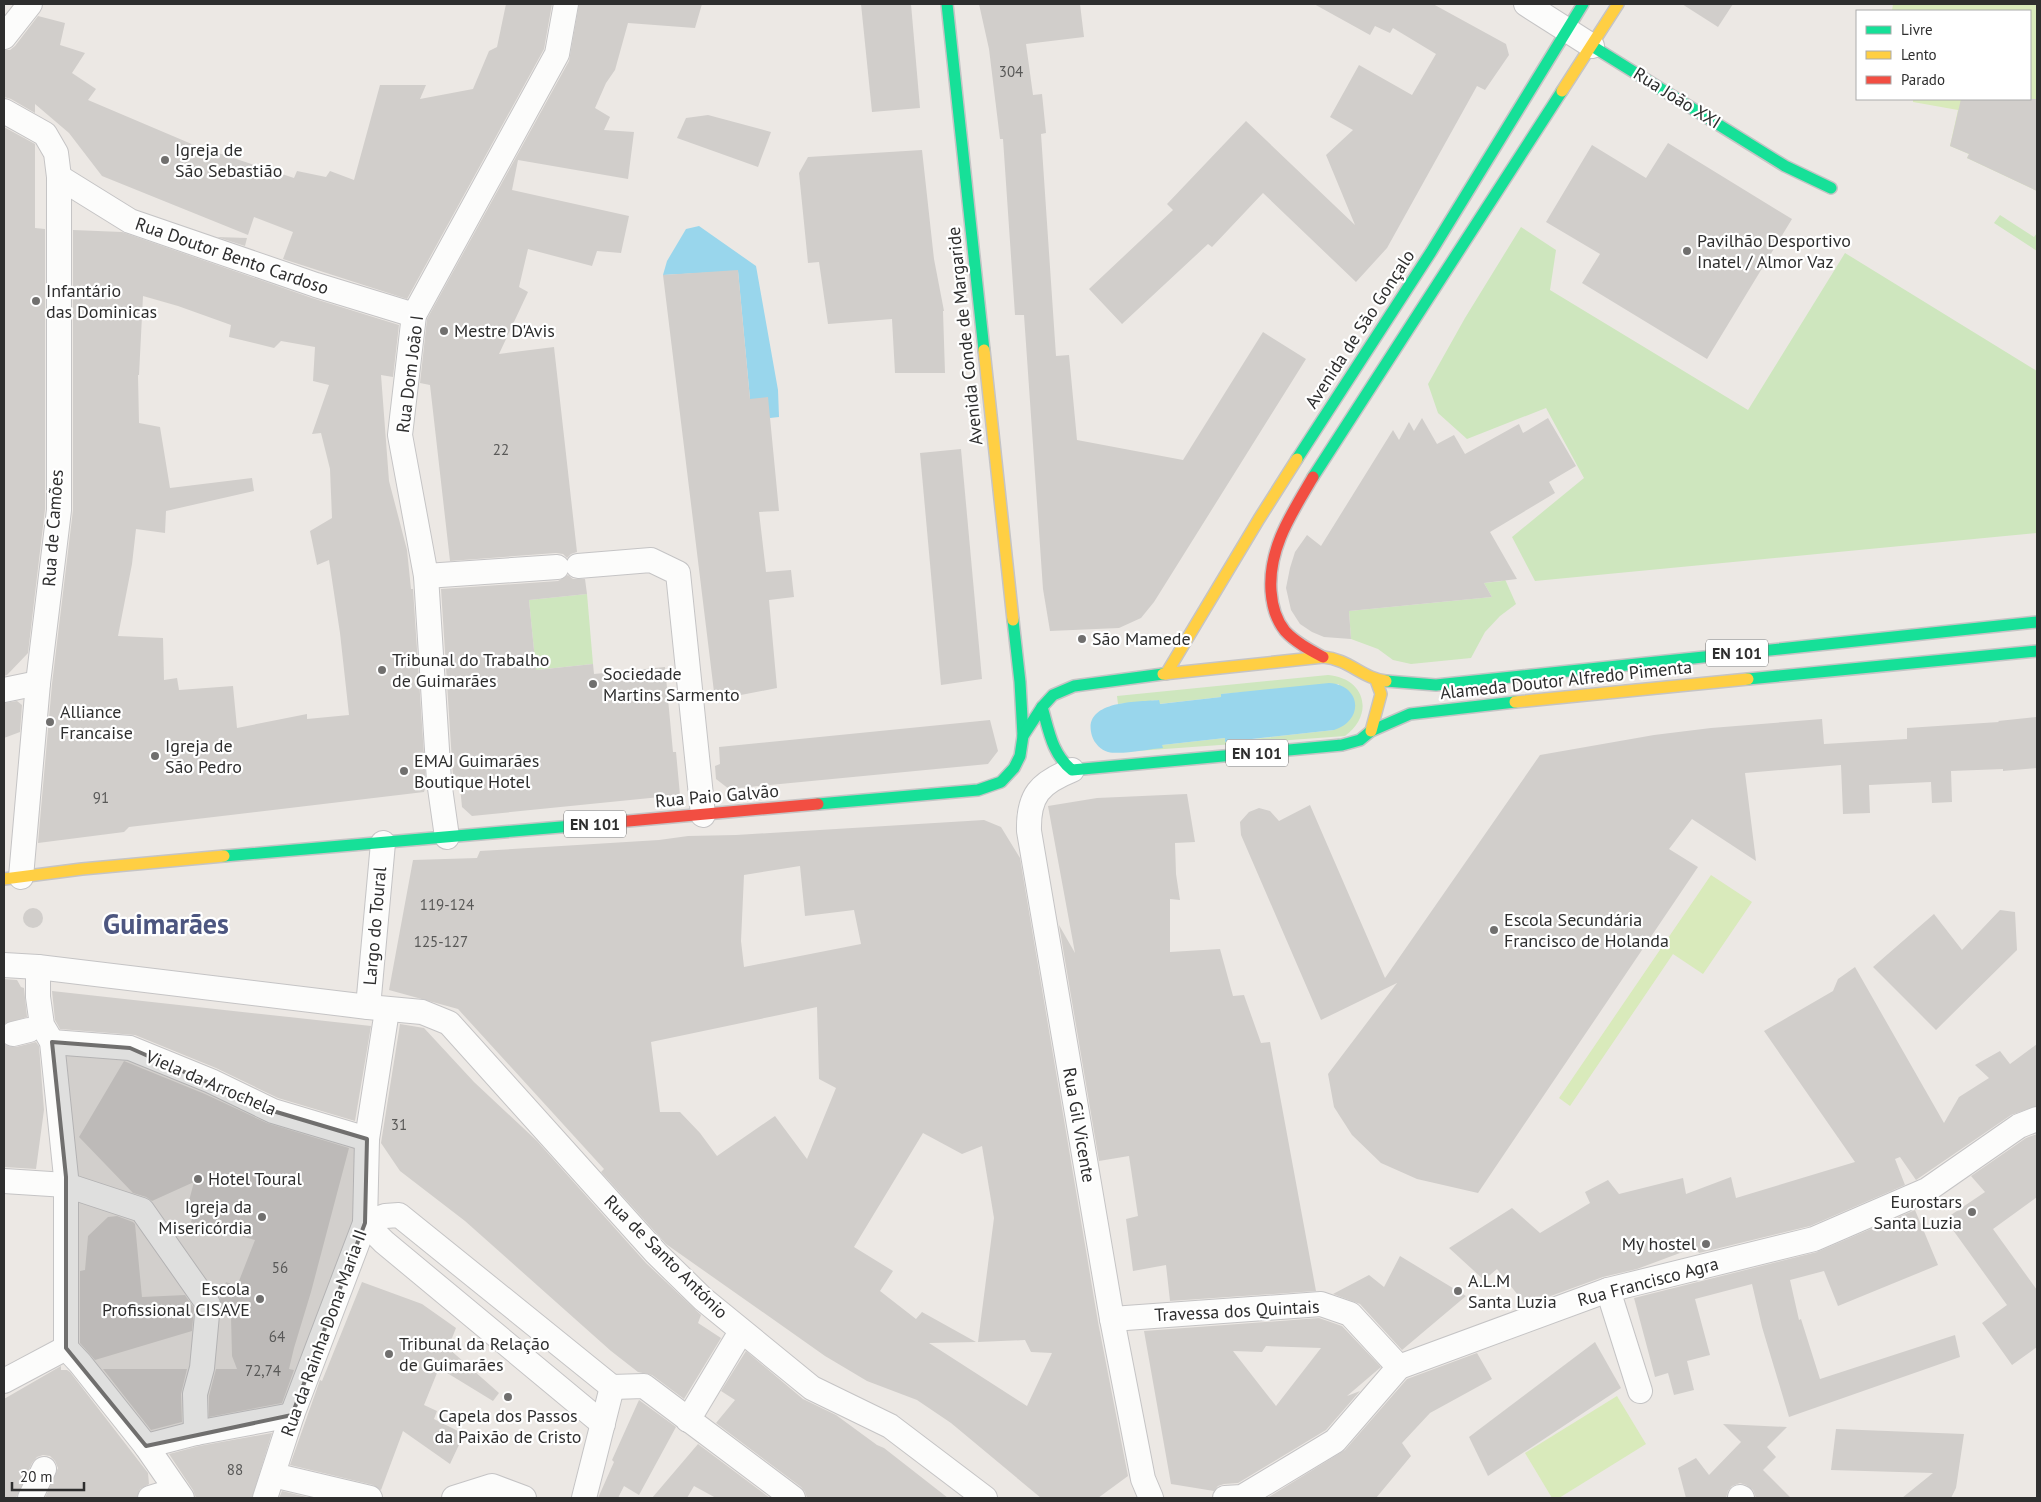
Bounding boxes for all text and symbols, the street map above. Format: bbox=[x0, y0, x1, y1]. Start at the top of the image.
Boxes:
legend bbox=[1856, 10, 2031, 100]
text: Livre bbox=[1901, 20, 1933, 39]
text: Lento bbox=[1901, 45, 1937, 64]
house number: 304 bbox=[999, 62, 1023, 81]
street label: Rua João XXI bbox=[1629, 62, 1725, 133]
text: Parado bbox=[1901, 70, 1945, 89]
place label: Igreja de São Sebastião bbox=[175, 138, 282, 182]
marker: Igreja de São Sebastião bbox=[159, 154, 171, 166]
street label: Rua Doutor Bento Cardoso bbox=[132, 212, 332, 299]
street label: Avenida Conde de Margaride bbox=[942, 226, 987, 446]
place label: Pavilhão Desportivo Inatel / Almor Vaz bbox=[1697, 229, 1851, 273]
street label: Avenida de São Gonçalo bbox=[1300, 245, 1420, 412]
marker: Pavilhão Desportivo Inatel / Almor Vaz bbox=[1681, 245, 1693, 257]
place label: Infantário das Dominicas bbox=[46, 279, 157, 323]
marker: Infantário das Dominicas bbox=[30, 295, 42, 307]
street label: Rua Dom João I bbox=[391, 314, 428, 434]
place label: Mestre D'Avis bbox=[454, 319, 555, 342]
marker: Mestre D'Avis bbox=[438, 325, 450, 337]
house number: 22 bbox=[493, 440, 509, 459]
street label: Rua de Camões bbox=[37, 469, 68, 587]
place label: São Mamede bbox=[1092, 627, 1191, 650]
marker: São Mamede bbox=[1076, 633, 1088, 645]
road number: EN 101 bbox=[1706, 640, 1768, 666]
place label: Tribunal do Trabalho de Guimarães bbox=[392, 648, 549, 692]
street label: Alameda Doutor Alfredo Pimenta bbox=[1439, 655, 1693, 704]
place label: Sociedade Martins Sarmento bbox=[603, 662, 740, 706]
marker: Tribunal do Trabalho de Guimarães bbox=[376, 664, 388, 676]
marker: Sociedade Martins Sarmento bbox=[587, 678, 599, 690]
place label: Alliance Francaise bbox=[60, 700, 133, 744]
marker: Alliance Francaise bbox=[44, 716, 56, 728]
place label: Igreja de São Pedro bbox=[165, 734, 242, 778]
road number: EN 101 bbox=[1226, 740, 1288, 766]
place label: EMAJ Guimarães Boutique Hotel bbox=[414, 749, 539, 793]
marker: Igreja de São Pedro bbox=[149, 750, 161, 762]
marker: EMAJ Guimarães Boutique Hotel bbox=[398, 765, 410, 777]
street label: Rua Paio Galvão bbox=[654, 779, 780, 812]
house number: 91 bbox=[93, 788, 109, 807]
road number: EN 101 bbox=[564, 811, 626, 838]
street label: Largo do Toural bbox=[358, 865, 391, 986]
house number: 119-124 bbox=[420, 895, 474, 914]
district label: Guimarães bbox=[103, 905, 229, 942]
place label: Escola Secundária Francisco de Holanda bbox=[1504, 908, 1669, 952]
marker: Escola Secundária Francisco de Holanda bbox=[1488, 924, 1500, 936]
house number: 125-127 bbox=[414, 932, 468, 951]
street label: Viela da Arrochela bbox=[141, 1044, 280, 1120]
street label: Rua Gil Vicente bbox=[1058, 1066, 1101, 1184]
house number: 31 bbox=[391, 1115, 407, 1134]
place label: Hotel Toural bbox=[208, 1167, 302, 1190]
marker: Hotel Toural bbox=[192, 1173, 204, 1185]
street label: Rua de Santo António bbox=[600, 1190, 733, 1323]
place label: Eurostars Santa Luzia bbox=[1873, 1190, 1962, 1234]
place label: Igreja da Misericórdia bbox=[158, 1195, 252, 1239]
marker: Eurostars Santa Luzia bbox=[1966, 1206, 1978, 1218]
marker: Igreja da Misericórdia bbox=[256, 1211, 268, 1223]
street label: Rua da Rainha Dona Maria II bbox=[275, 1226, 372, 1439]
place label: My hostel bbox=[1622, 1232, 1697, 1255]
marker: My hostel bbox=[1700, 1238, 1712, 1250]
street label: Rua Francisco Agra bbox=[1575, 1252, 1721, 1311]
house number: 56 bbox=[272, 1258, 288, 1277]
place label: A.L.M Santa Luzia bbox=[1468, 1269, 1557, 1313]
place label: Escola Profissional CISAVE bbox=[102, 1277, 250, 1321]
marker: A.L.M Santa Luzia bbox=[1452, 1285, 1464, 1297]
marker: Escola Profissional CISAVE bbox=[254, 1293, 266, 1305]
street label: Travessa dos Quintais bbox=[1154, 1295, 1320, 1326]
house number: 64 bbox=[269, 1327, 285, 1346]
place label: Tribunal da Relação de Guimarães bbox=[399, 1332, 550, 1376]
marker: Tribunal da Relação de Guimarães bbox=[383, 1348, 395, 1360]
house number: 72,74 bbox=[245, 1361, 281, 1380]
marker: Capela dos Passos da Paixão de Cristo bbox=[502, 1391, 514, 1403]
place label: Capela dos Passos da Paixão de Cristo bbox=[435, 1404, 581, 1448]
scale bar bbox=[12, 1460, 85, 1492]
house number: 88 bbox=[227, 1460, 243, 1479]
text: 20 m bbox=[20, 1467, 53, 1486]

